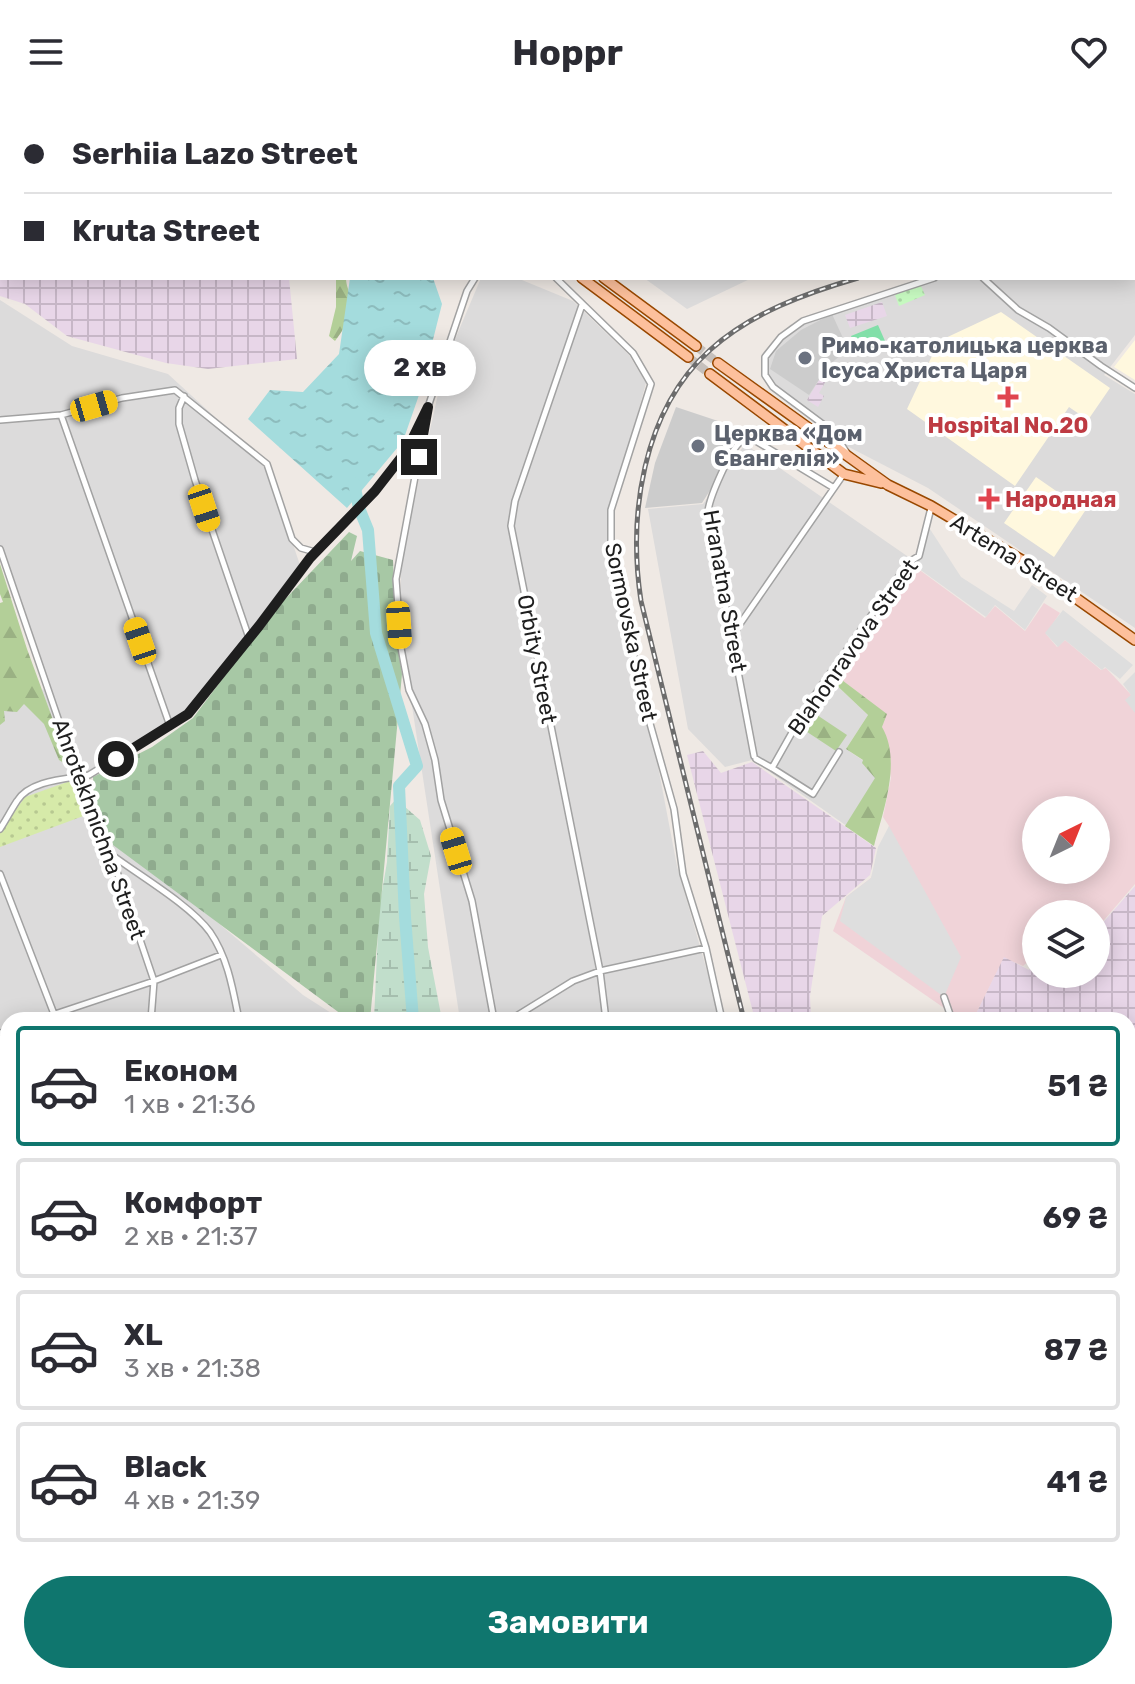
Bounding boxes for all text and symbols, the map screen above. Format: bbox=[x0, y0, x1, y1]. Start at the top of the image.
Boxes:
icon: menu bbox=[24, 30, 68, 74]
icon: heart bbox=[1067, 30, 1111, 74]
text: Hoppr bbox=[512, 31, 623, 74]
text: Serhiia Lazo Street bbox=[72, 136, 358, 172]
text: Kruta Street bbox=[72, 213, 260, 249]
place label: Римо-католицька церква Ісуса Христа Царя bbox=[821, 332, 1108, 384]
callout: 2 хв bbox=[363, 341, 475, 397]
marker: Римо-католицька церква Ісуса Христа Царя bbox=[796, 349, 814, 367]
text: 2 хв bbox=[393, 352, 447, 383]
marker: Hospital No.20 bbox=[997, 386, 1019, 408]
car bbox=[68, 388, 120, 424]
place label: Hospital No.20 bbox=[927, 412, 1089, 439]
place label: Церква «Дом Євангелія» bbox=[714, 420, 863, 472]
marker: Церква «Дом Євангелія» bbox=[689, 437, 707, 455]
route end bbox=[401, 439, 437, 475]
car bbox=[185, 481, 223, 535]
place label: Народная bbox=[1005, 486, 1116, 513]
marker: Народная bbox=[980, 490, 998, 508]
street label: Hranatna Street bbox=[697, 508, 753, 675]
street label: Artema Street bbox=[945, 508, 1083, 608]
street label: Sormovska Street bbox=[599, 540, 663, 724]
street label: Blahonravova Street bbox=[782, 554, 924, 740]
street label: Orbity Street bbox=[511, 592, 563, 726]
car bbox=[385, 600, 413, 650]
car bbox=[121, 614, 159, 668]
street label: Ahrotekhnichna Street bbox=[46, 715, 152, 944]
route start bbox=[98, 741, 134, 777]
north arrow bbox=[1022, 796, 1110, 884]
map controls bbox=[1022, 796, 1110, 988]
car bbox=[438, 825, 474, 877]
button: layers bbox=[1022, 900, 1110, 988]
icon: car bbox=[28, 1050, 100, 1122]
text: Економ bbox=[124, 1053, 238, 1089]
text: 51 ₴ bbox=[1047, 1068, 1108, 1104]
text: 1 хв · 21:36 bbox=[124, 1089, 256, 1120]
icon: car bbox=[28, 1182, 100, 1254]
text: Комфорт bbox=[124, 1185, 262, 1221]
text: 69 ₴ bbox=[1043, 1200, 1108, 1236]
text: 2 хв · 21:37 bbox=[124, 1221, 258, 1252]
icon: car bbox=[28, 1314, 100, 1386]
text: XL bbox=[124, 1317, 163, 1353]
text: 87 ₴ bbox=[1044, 1332, 1108, 1368]
text: 3 хв · 21:38 bbox=[124, 1353, 261, 1384]
icon: car bbox=[28, 1446, 100, 1518]
text: Black bbox=[124, 1449, 207, 1485]
text: 41 ₴ bbox=[1047, 1464, 1108, 1500]
text: 4 хв · 21:39 bbox=[124, 1485, 261, 1516]
button: Замовити bbox=[24, 1576, 1112, 1668]

